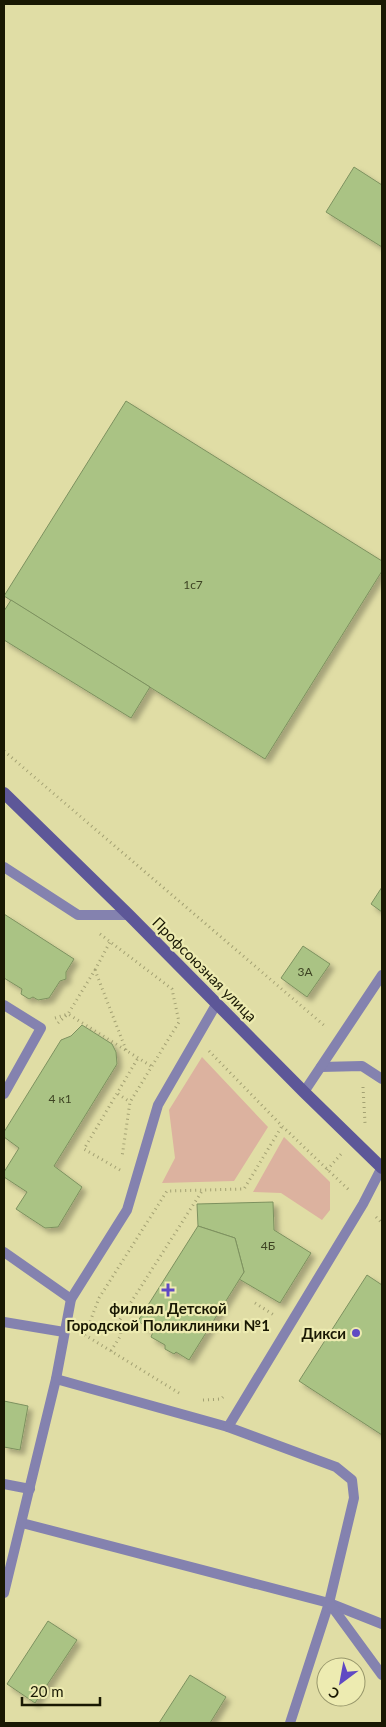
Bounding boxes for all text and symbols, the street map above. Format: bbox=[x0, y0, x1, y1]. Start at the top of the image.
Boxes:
house number: 1с7 bbox=[183, 577, 203, 592]
street label: Профсоюзная улица bbox=[149, 913, 261, 1025]
house number: 3А bbox=[297, 964, 313, 979]
house number: 4 к1 bbox=[48, 1091, 72, 1106]
house number: 4Б bbox=[261, 1238, 275, 1253]
marker: филиал Детской Городской Поликлиники №1 bbox=[161, 1283, 175, 1297]
place label: филиал Детской Городской Поликлиники №1 bbox=[66, 1299, 270, 1334]
place label: Дикси bbox=[301, 1324, 346, 1342]
marker: Дикси bbox=[350, 1327, 362, 1339]
north arrow bbox=[316, 1657, 366, 1707]
scale bar bbox=[22, 1674, 100, 1706]
text: 20 m bbox=[30, 1682, 64, 1700]
text: С bbox=[325, 1683, 342, 1703]

